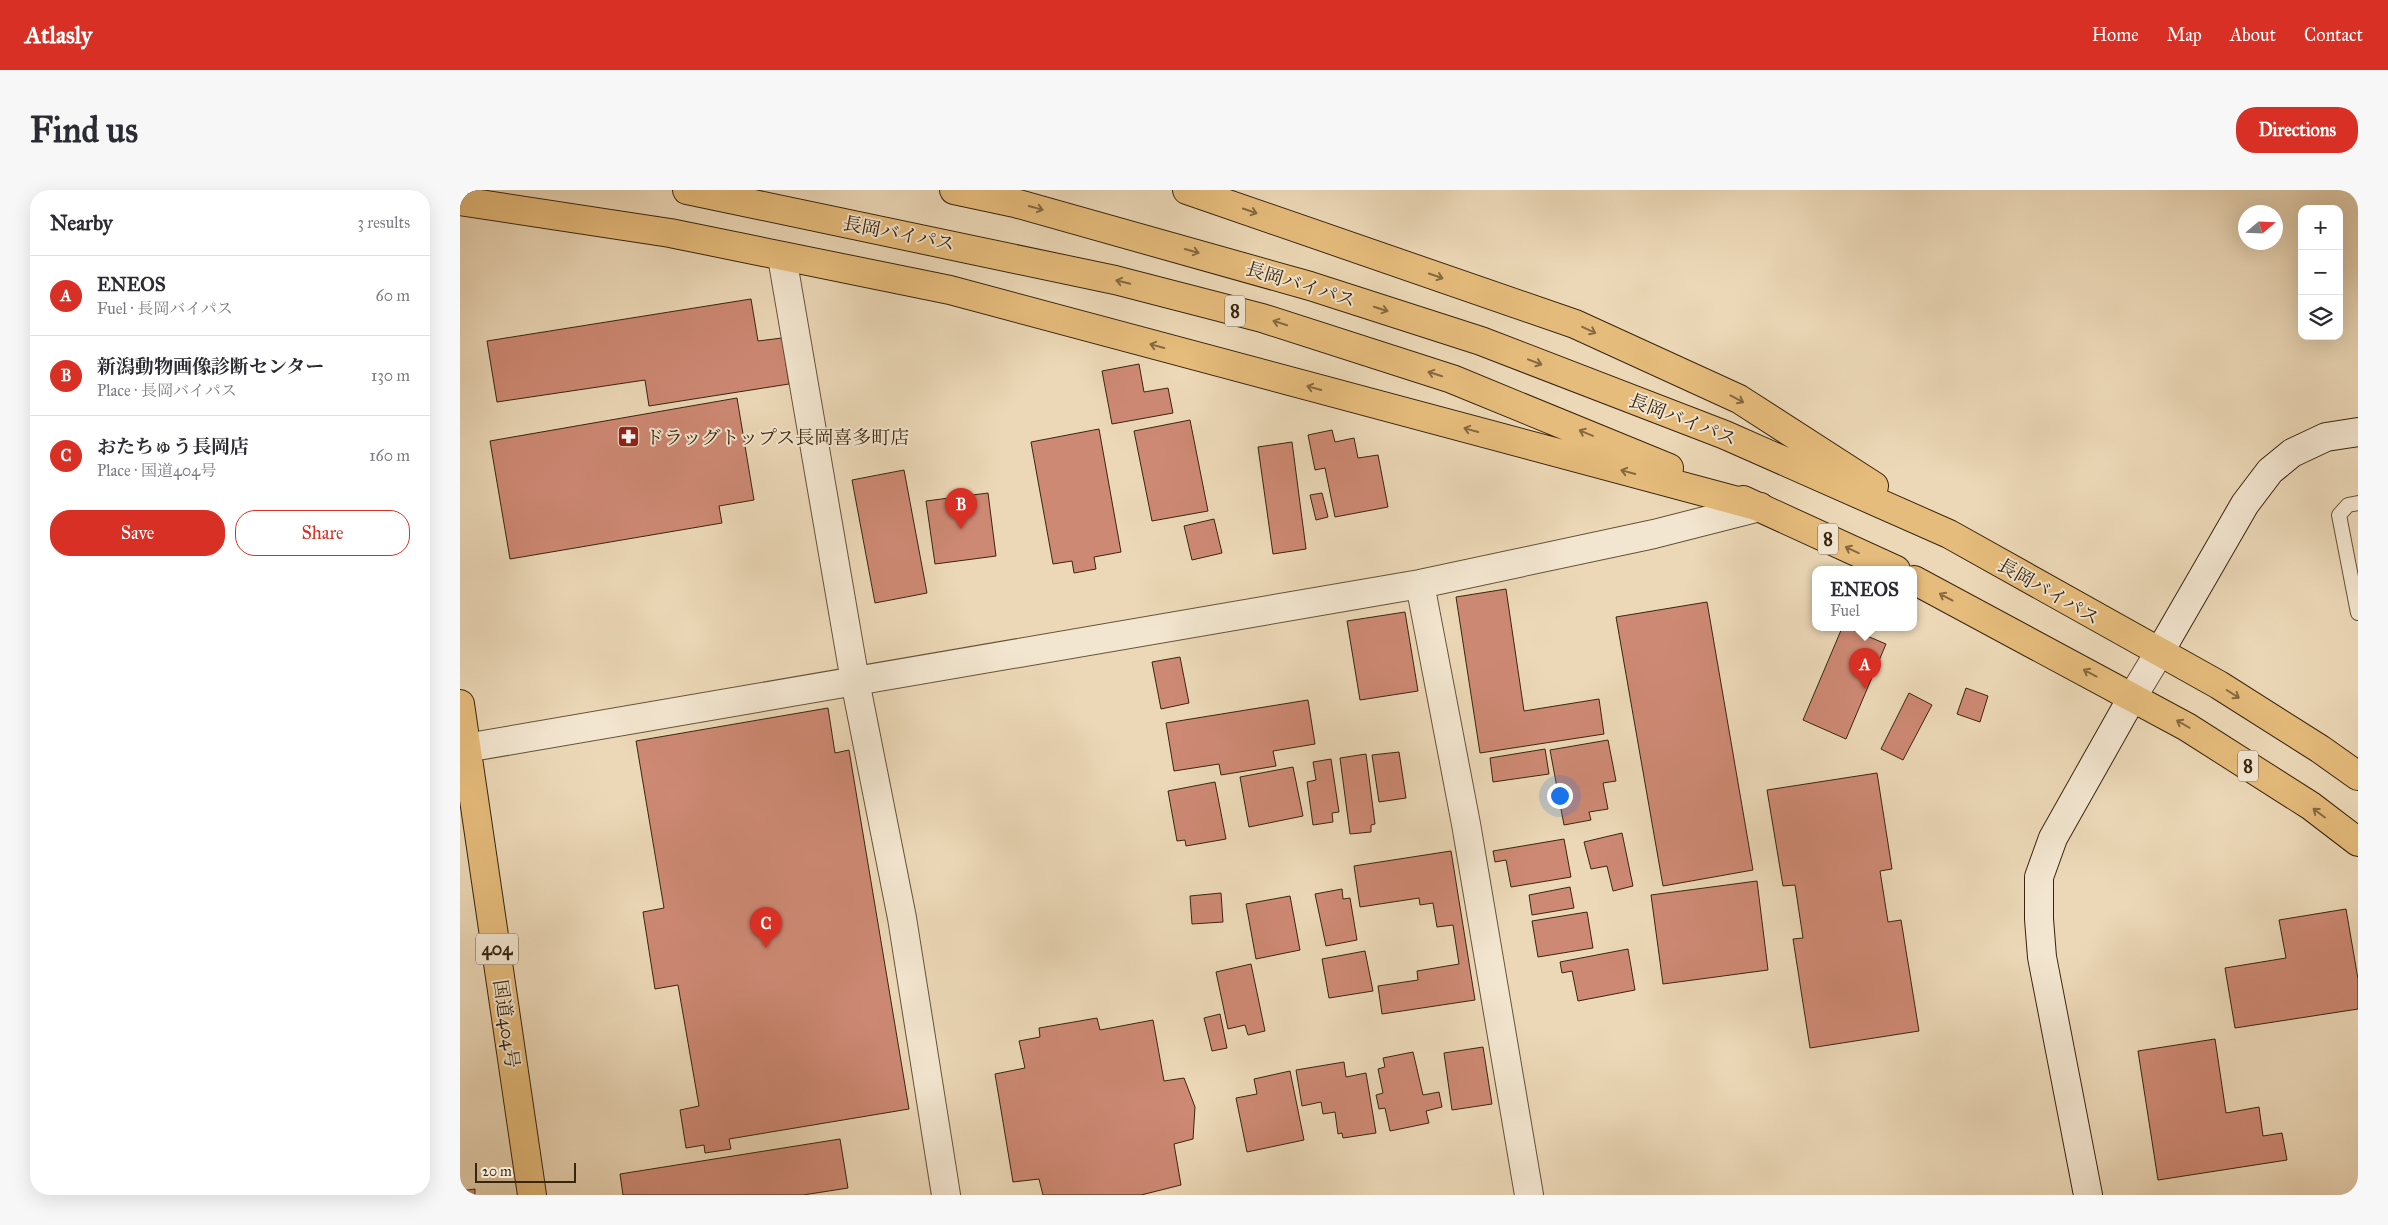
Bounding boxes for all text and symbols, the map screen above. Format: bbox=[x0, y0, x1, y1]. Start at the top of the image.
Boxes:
text: Atlasly bbox=[25, 20, 92, 50]
text: Home bbox=[2092, 24, 2139, 46]
text: Map bbox=[2167, 24, 2202, 46]
text: About bbox=[2230, 24, 2276, 46]
text: Contact bbox=[2304, 24, 2363, 46]
button: Directions bbox=[2236, 107, 2358, 153]
text: Find us bbox=[30, 109, 138, 152]
one-way arrow bbox=[1027, 204, 1043, 214]
north arrow bbox=[2238, 205, 2283, 250]
map controls bbox=[2298, 205, 2343, 340]
button: + bbox=[2298, 205, 2343, 250]
one-way arrow bbox=[1241, 207, 1257, 217]
text: Nearby bbox=[50, 210, 113, 236]
street label: 長岡バイパス bbox=[841, 211, 957, 256]
text: 3 results bbox=[357, 213, 410, 232]
one-way arrow bbox=[1184, 247, 1200, 257]
button: − bbox=[2298, 250, 2343, 295]
street label: 長岡バイパス bbox=[1243, 257, 1359, 312]
one-way arrow bbox=[1428, 272, 1444, 281]
text: ENEOS bbox=[97, 273, 166, 296]
one-way arrow bbox=[1116, 277, 1132, 286]
text: A bbox=[61, 286, 71, 305]
text: 60 m bbox=[376, 286, 410, 305]
road number: 8 bbox=[1225, 295, 1245, 326]
button: layers bbox=[2298, 295, 2343, 340]
text: Fuel · 長岡バイパス bbox=[97, 299, 233, 318]
one-way arrow bbox=[1373, 305, 1388, 314]
one-way arrow bbox=[1273, 318, 1289, 328]
one-way arrow bbox=[1581, 326, 1596, 335]
one-way arrow bbox=[1150, 341, 1166, 350]
text: 新潟動物画像診断センター bbox=[97, 355, 324, 378]
one-way arrow bbox=[1527, 358, 1542, 367]
text: B bbox=[61, 366, 71, 385]
text: 130 m bbox=[371, 366, 410, 385]
one-way arrow bbox=[1427, 368, 1443, 378]
text: Place · 長岡バイパス bbox=[97, 381, 237, 400]
one-way arrow bbox=[1307, 383, 1323, 392]
street label: 長岡バイパス bbox=[1626, 388, 1740, 451]
one-way arrow bbox=[1729, 394, 1744, 404]
pharmacy icon: ドラッグトップス長岡喜多町店 bbox=[617, 425, 641, 449]
one-way arrow bbox=[1464, 425, 1480, 434]
place label: ドラッグトップス長岡喜多町店 bbox=[645, 426, 909, 449]
one-way arrow bbox=[1579, 428, 1594, 438]
text: おたちゅう長岡店 bbox=[97, 435, 249, 458]
text: C bbox=[61, 446, 71, 465]
text: 160 m bbox=[369, 446, 410, 465]
text: Place · 国道404号 bbox=[97, 461, 216, 480]
one-way arrow bbox=[1621, 467, 1637, 476]
pin: B bbox=[945, 488, 977, 529]
button: Save bbox=[50, 510, 225, 556]
button: Share bbox=[235, 510, 410, 556]
road number: 8 bbox=[1818, 524, 1838, 554]
one-way arrow bbox=[1845, 544, 1860, 554]
street label: 長岡バイパス bbox=[1994, 553, 2104, 630]
popup bbox=[1812, 566, 1917, 631]
text: ENEOS bbox=[1830, 578, 1899, 601]
one-way arrow bbox=[1939, 592, 1954, 602]
text: Fuel bbox=[1830, 601, 1860, 620]
pin: A bbox=[1849, 648, 1881, 689]
one-way arrow bbox=[2083, 668, 2098, 677]
one-way arrow bbox=[2225, 689, 2239, 699]
one-way arrow bbox=[2176, 719, 2191, 729]
road number: 8 bbox=[2238, 750, 2258, 782]
your location bbox=[1547, 783, 1573, 809]
one-way arrow bbox=[2312, 808, 2326, 818]
pin: C bbox=[750, 907, 782, 948]
road number: 404 bbox=[476, 934, 518, 964]
street label: 国道404号 bbox=[489, 978, 524, 1070]
scale bar bbox=[475, 1160, 576, 1183]
text: 20 m bbox=[482, 1163, 512, 1180]

